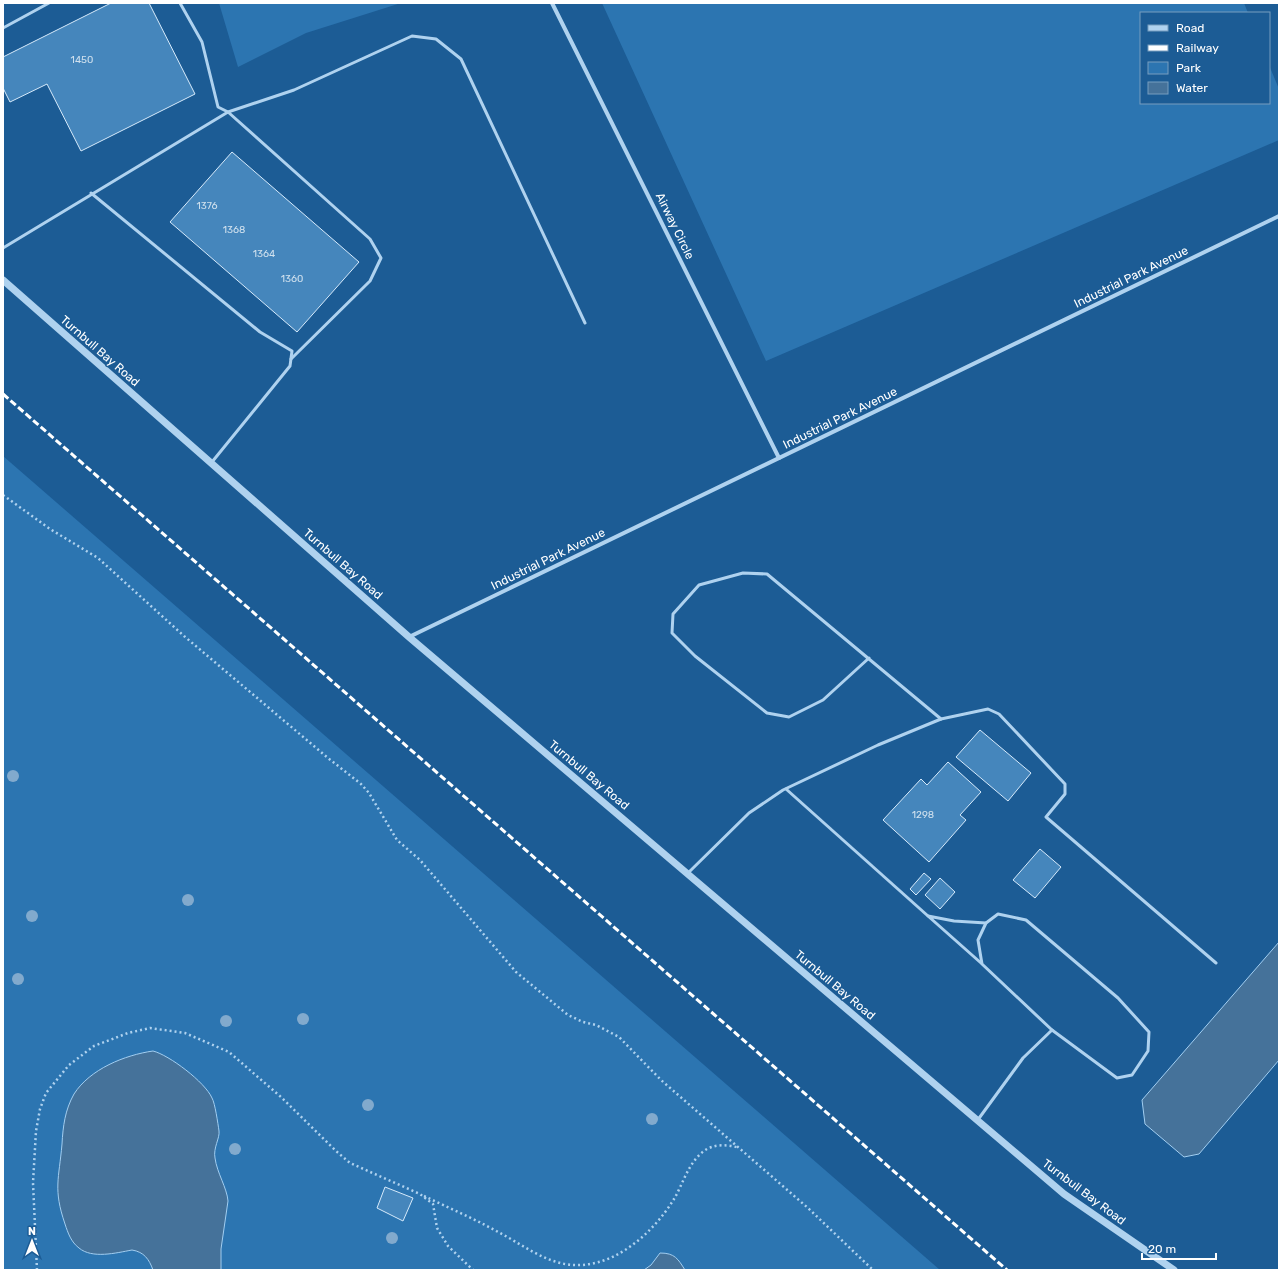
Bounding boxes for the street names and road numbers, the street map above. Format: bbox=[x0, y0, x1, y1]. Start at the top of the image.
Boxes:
street label: Airway Circle bbox=[653, 190, 697, 262]
street label: Industrial Park Avenue bbox=[1072, 243, 1191, 311]
street label: Turnbull Bay Road bbox=[58, 313, 142, 389]
street label: Industrial Park Avenue bbox=[781, 384, 900, 452]
street label: Industrial Park Avenue bbox=[489, 525, 608, 593]
street label: Turnbull Bay Road bbox=[301, 526, 385, 602]
street label: Turnbull Bay Road bbox=[546, 737, 632, 813]
street label: Turnbull Bay Road bbox=[792, 947, 878, 1023]
street label: Turnbull Bay Road bbox=[1040, 1156, 1128, 1228]

